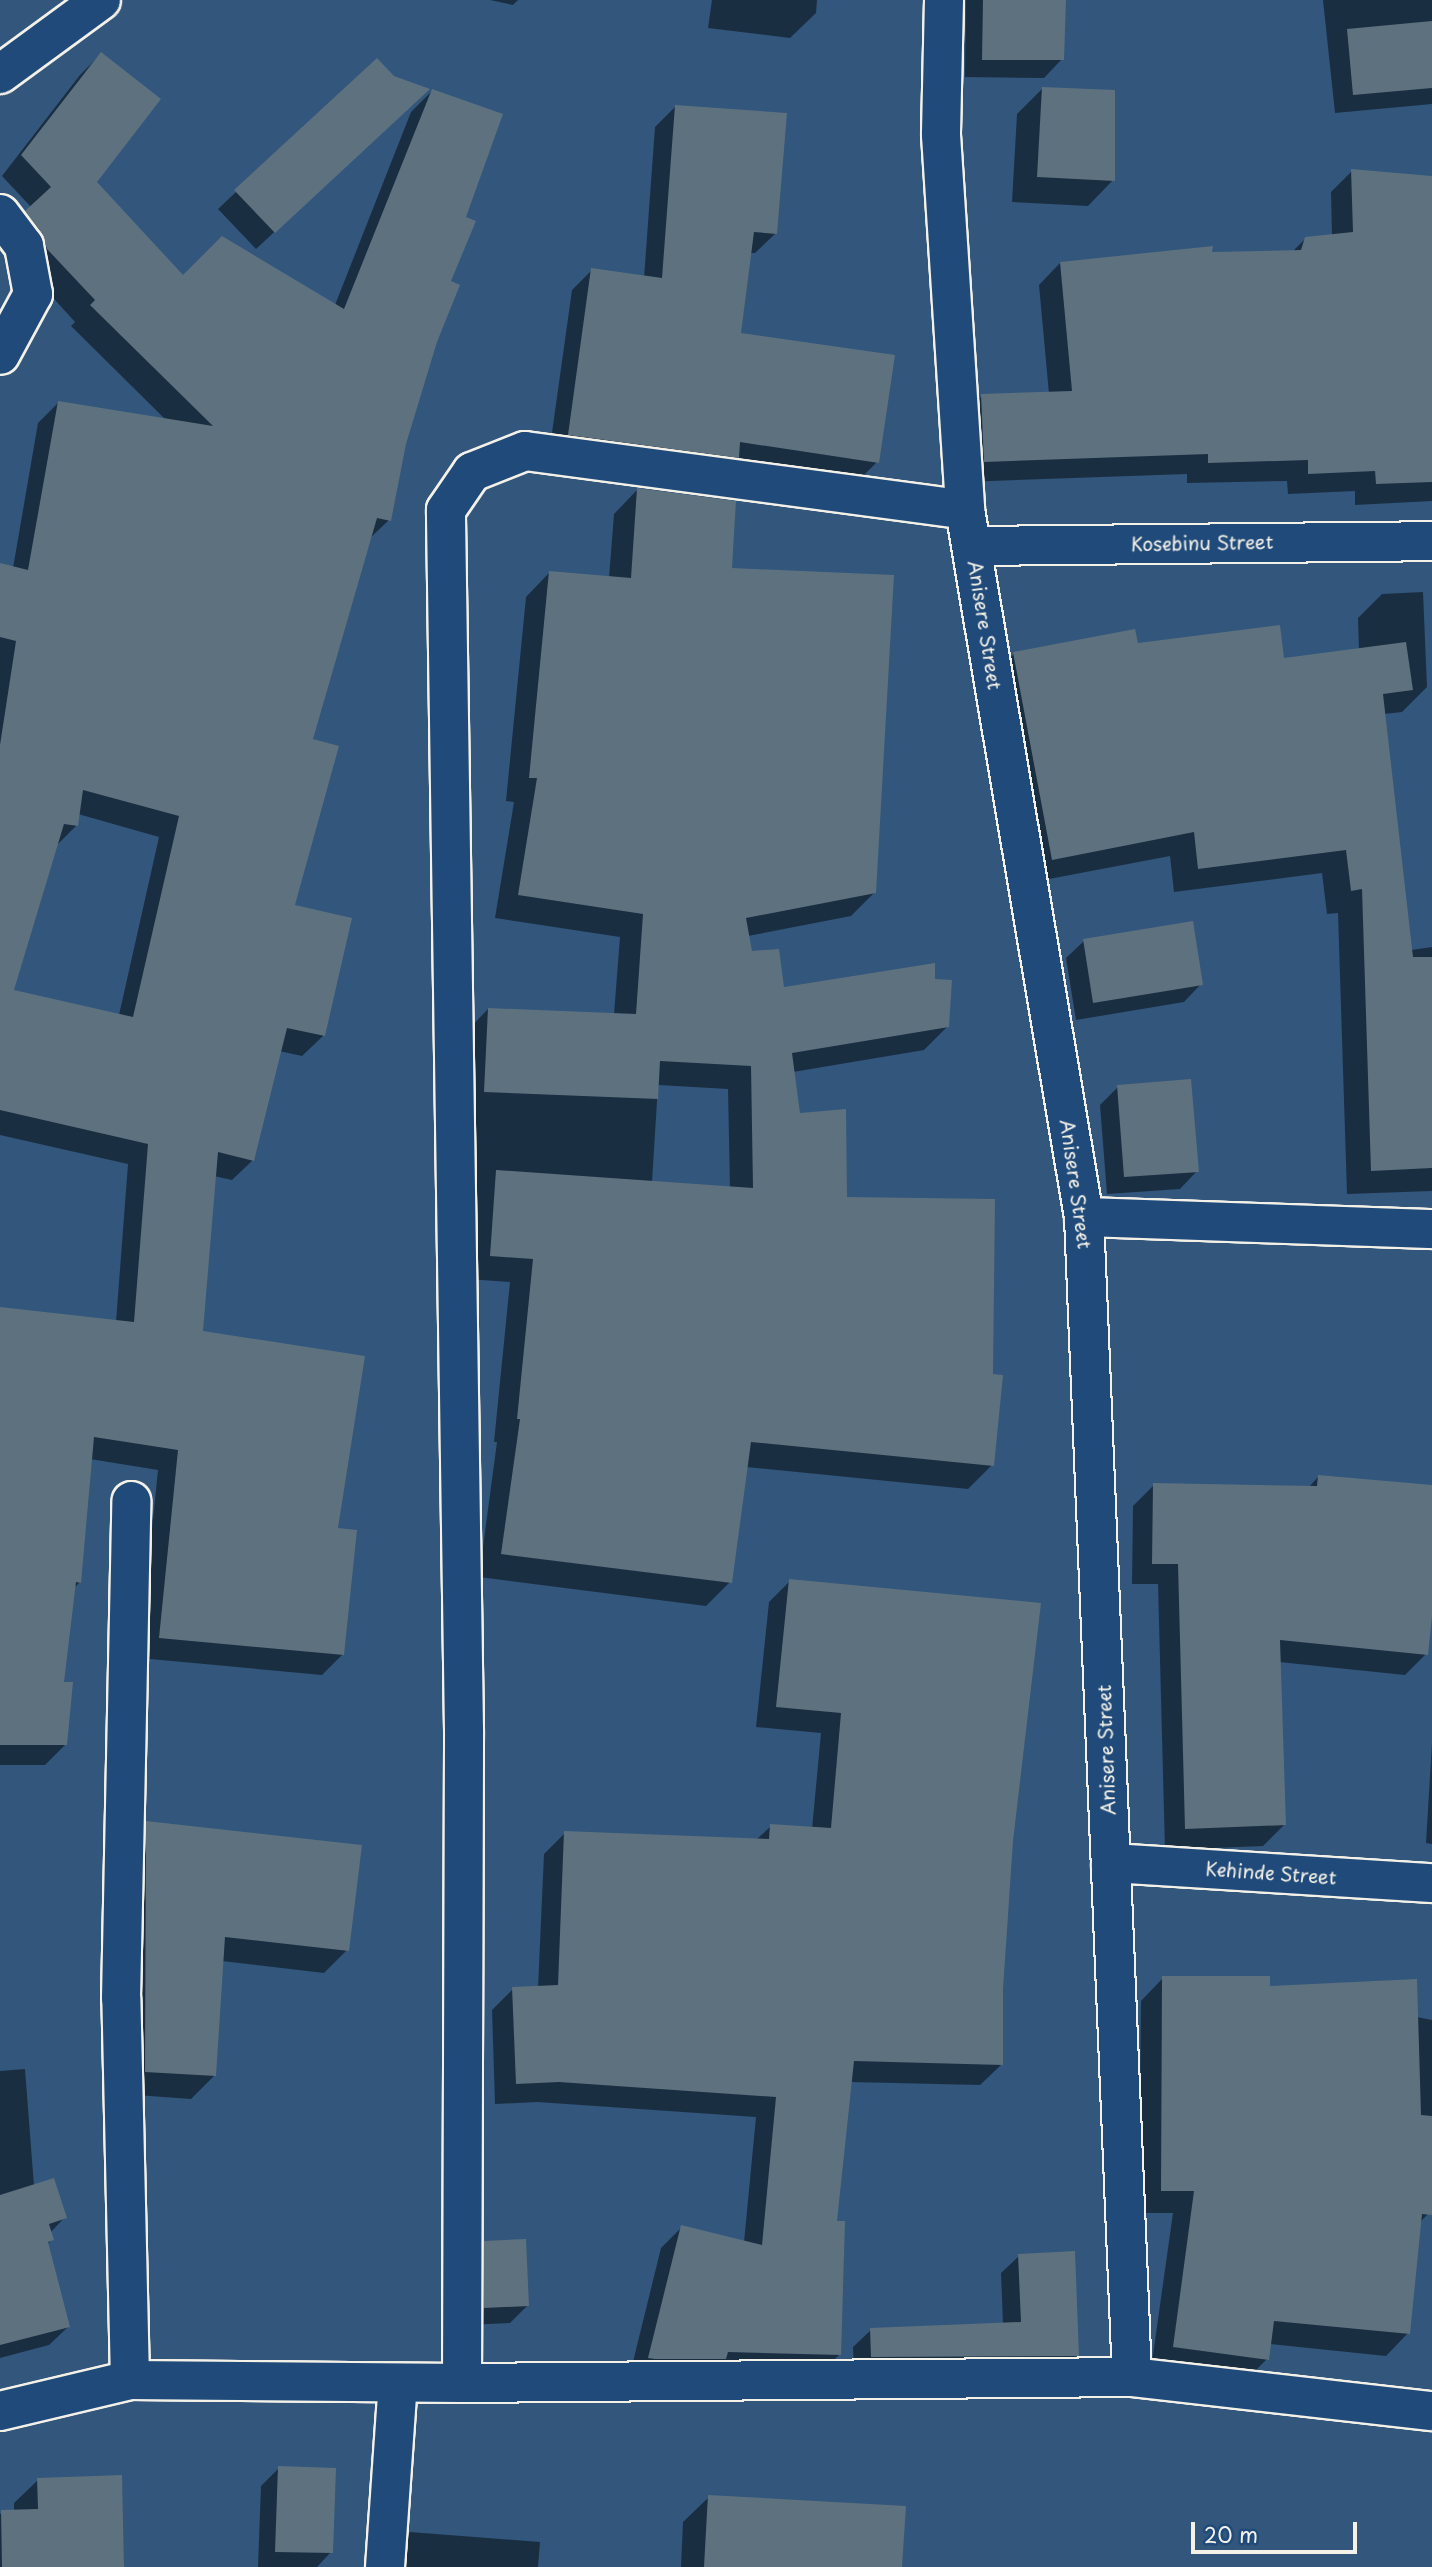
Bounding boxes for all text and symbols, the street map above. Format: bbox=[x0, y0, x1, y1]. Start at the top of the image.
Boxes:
street label: Kosebinu Street bbox=[1131, 530, 1273, 556]
street label: Anisere Street bbox=[963, 558, 1007, 692]
street label: Anisere Street bbox=[1055, 1117, 1097, 1251]
street label: Anisere Street bbox=[1092, 1683, 1120, 1817]
street label: Kehinde Street bbox=[1204, 1857, 1338, 1889]
scale bar bbox=[1194, 2508, 1360, 2552]
text: 20 m bbox=[1204, 2518, 1258, 2550]

